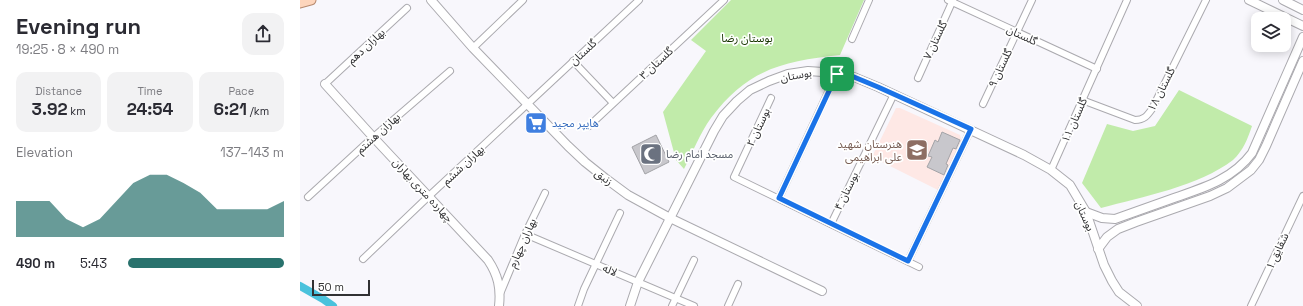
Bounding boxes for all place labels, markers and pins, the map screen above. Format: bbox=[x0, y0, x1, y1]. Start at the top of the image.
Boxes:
pin bbox=[820, 57, 854, 91]
supermarket icon: هایپر مجید bbox=[523, 110, 549, 136]
place label: هایپر مجید bbox=[552, 116, 599, 131]
place label: هنرستان شهید علی ابراهیمی bbox=[837, 137, 902, 164]
school or university icon: هنرستان شهید علی ابراهیمی bbox=[904, 137, 930, 163]
mosque icon: مسجد امام رضا bbox=[638, 141, 664, 167]
place label: مسجد امام رضا bbox=[666, 147, 734, 162]

